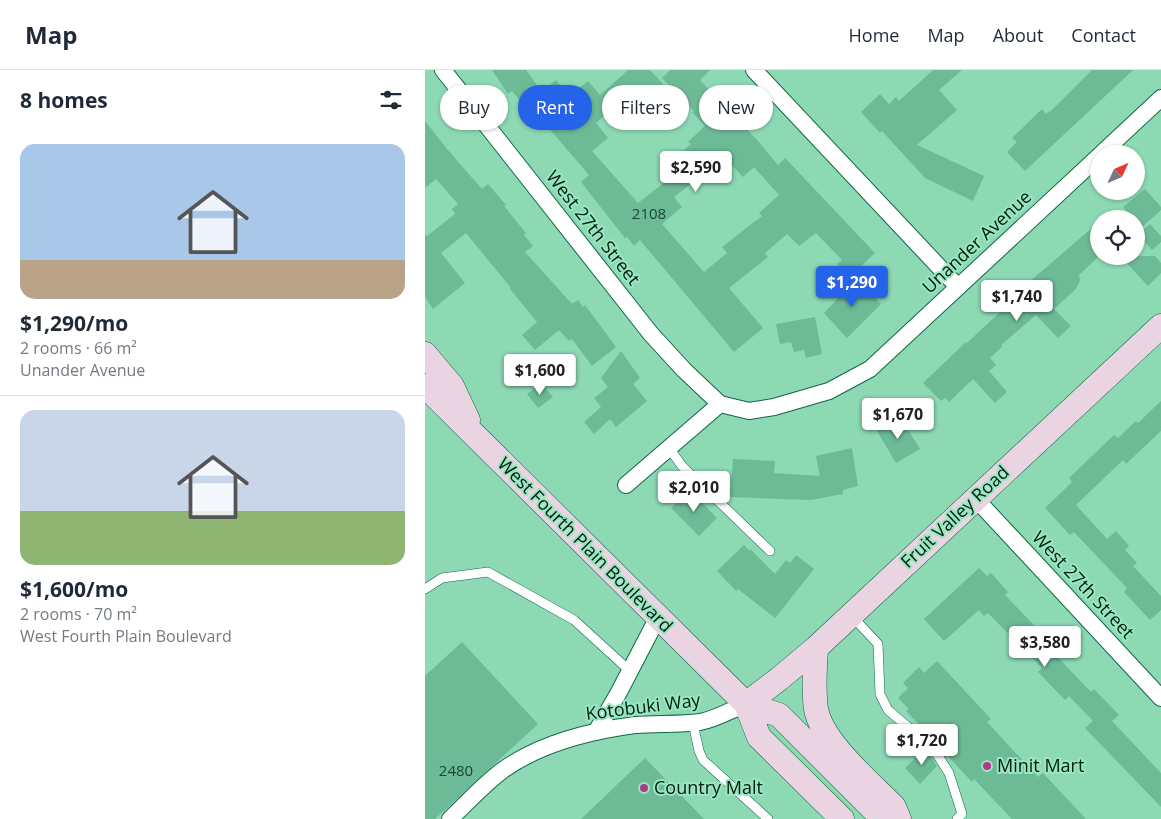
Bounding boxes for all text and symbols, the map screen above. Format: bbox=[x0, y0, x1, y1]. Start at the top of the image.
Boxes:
text: Map bbox=[25, 18, 77, 51]
text: Home bbox=[849, 23, 899, 47]
text: Map bbox=[927, 23, 965, 47]
text: About bbox=[993, 23, 1043, 47]
text: Contact bbox=[1071, 23, 1136, 47]
chip: Buy bbox=[440, 85, 508, 130]
chip: Rent bbox=[518, 85, 592, 130]
chip: Filters bbox=[602, 85, 689, 130]
chip: New bbox=[699, 85, 773, 130]
text: 8 homes bbox=[20, 86, 108, 114]
icon: filters bbox=[377, 86, 405, 114]
north arrow bbox=[1090, 145, 1145, 200]
map controls bbox=[1090, 145, 1145, 265]
pin: $2,590 bbox=[655, 150, 737, 193]
text: $2,590 bbox=[671, 156, 721, 178]
street label: West 27th Street bbox=[541, 165, 646, 290]
icon: home bbox=[168, 177, 258, 267]
street label: Unander Avenue bbox=[917, 184, 1036, 298]
house number: 2108 bbox=[632, 203, 666, 223]
button: locate bbox=[1090, 210, 1145, 265]
pin: $1,290 bbox=[811, 266, 893, 308]
text: $1,290 bbox=[827, 271, 877, 293]
pin: $1,740 bbox=[976, 280, 1058, 322]
text: $1,740 bbox=[992, 285, 1042, 307]
text: $1,290/mo bbox=[20, 309, 128, 337]
text: 2 rooms · 66 m² bbox=[20, 337, 137, 359]
pin: $1,600 bbox=[499, 354, 581, 396]
text: Unander Avenue bbox=[20, 359, 145, 381]
text: $1,600 bbox=[515, 359, 565, 381]
pin: $1,670 bbox=[857, 398, 939, 440]
text: $1,670 bbox=[873, 403, 923, 425]
icon: home bbox=[168, 442, 258, 532]
street label: West Fourth Plain Boulevard bbox=[493, 452, 678, 637]
street label: Fruit Valley Road bbox=[895, 460, 1014, 573]
pin: $2,010 bbox=[653, 470, 735, 513]
text: $2,010 bbox=[669, 476, 719, 498]
street label: West 27th Street bbox=[1027, 525, 1140, 643]
text: $1,600/mo bbox=[20, 575, 128, 603]
text: 2 rooms · 70 m² bbox=[20, 603, 137, 625]
text: West Fourth Plain Boulevard bbox=[20, 625, 232, 647]
pin: $3,580 bbox=[1004, 626, 1086, 668]
text: $3,580 bbox=[1020, 631, 1070, 653]
street label: Kotobuki Way bbox=[584, 687, 703, 725]
pin: $1,720 bbox=[881, 724, 963, 766]
text: $1,720 bbox=[897, 729, 947, 751]
place label: Minit Mart bbox=[997, 753, 1084, 777]
house number: 2480 bbox=[439, 760, 473, 780]
marker: Minit Mart bbox=[981, 760, 993, 772]
place label: Country Malt bbox=[654, 775, 763, 799]
marker: Country Malt bbox=[638, 782, 650, 794]

